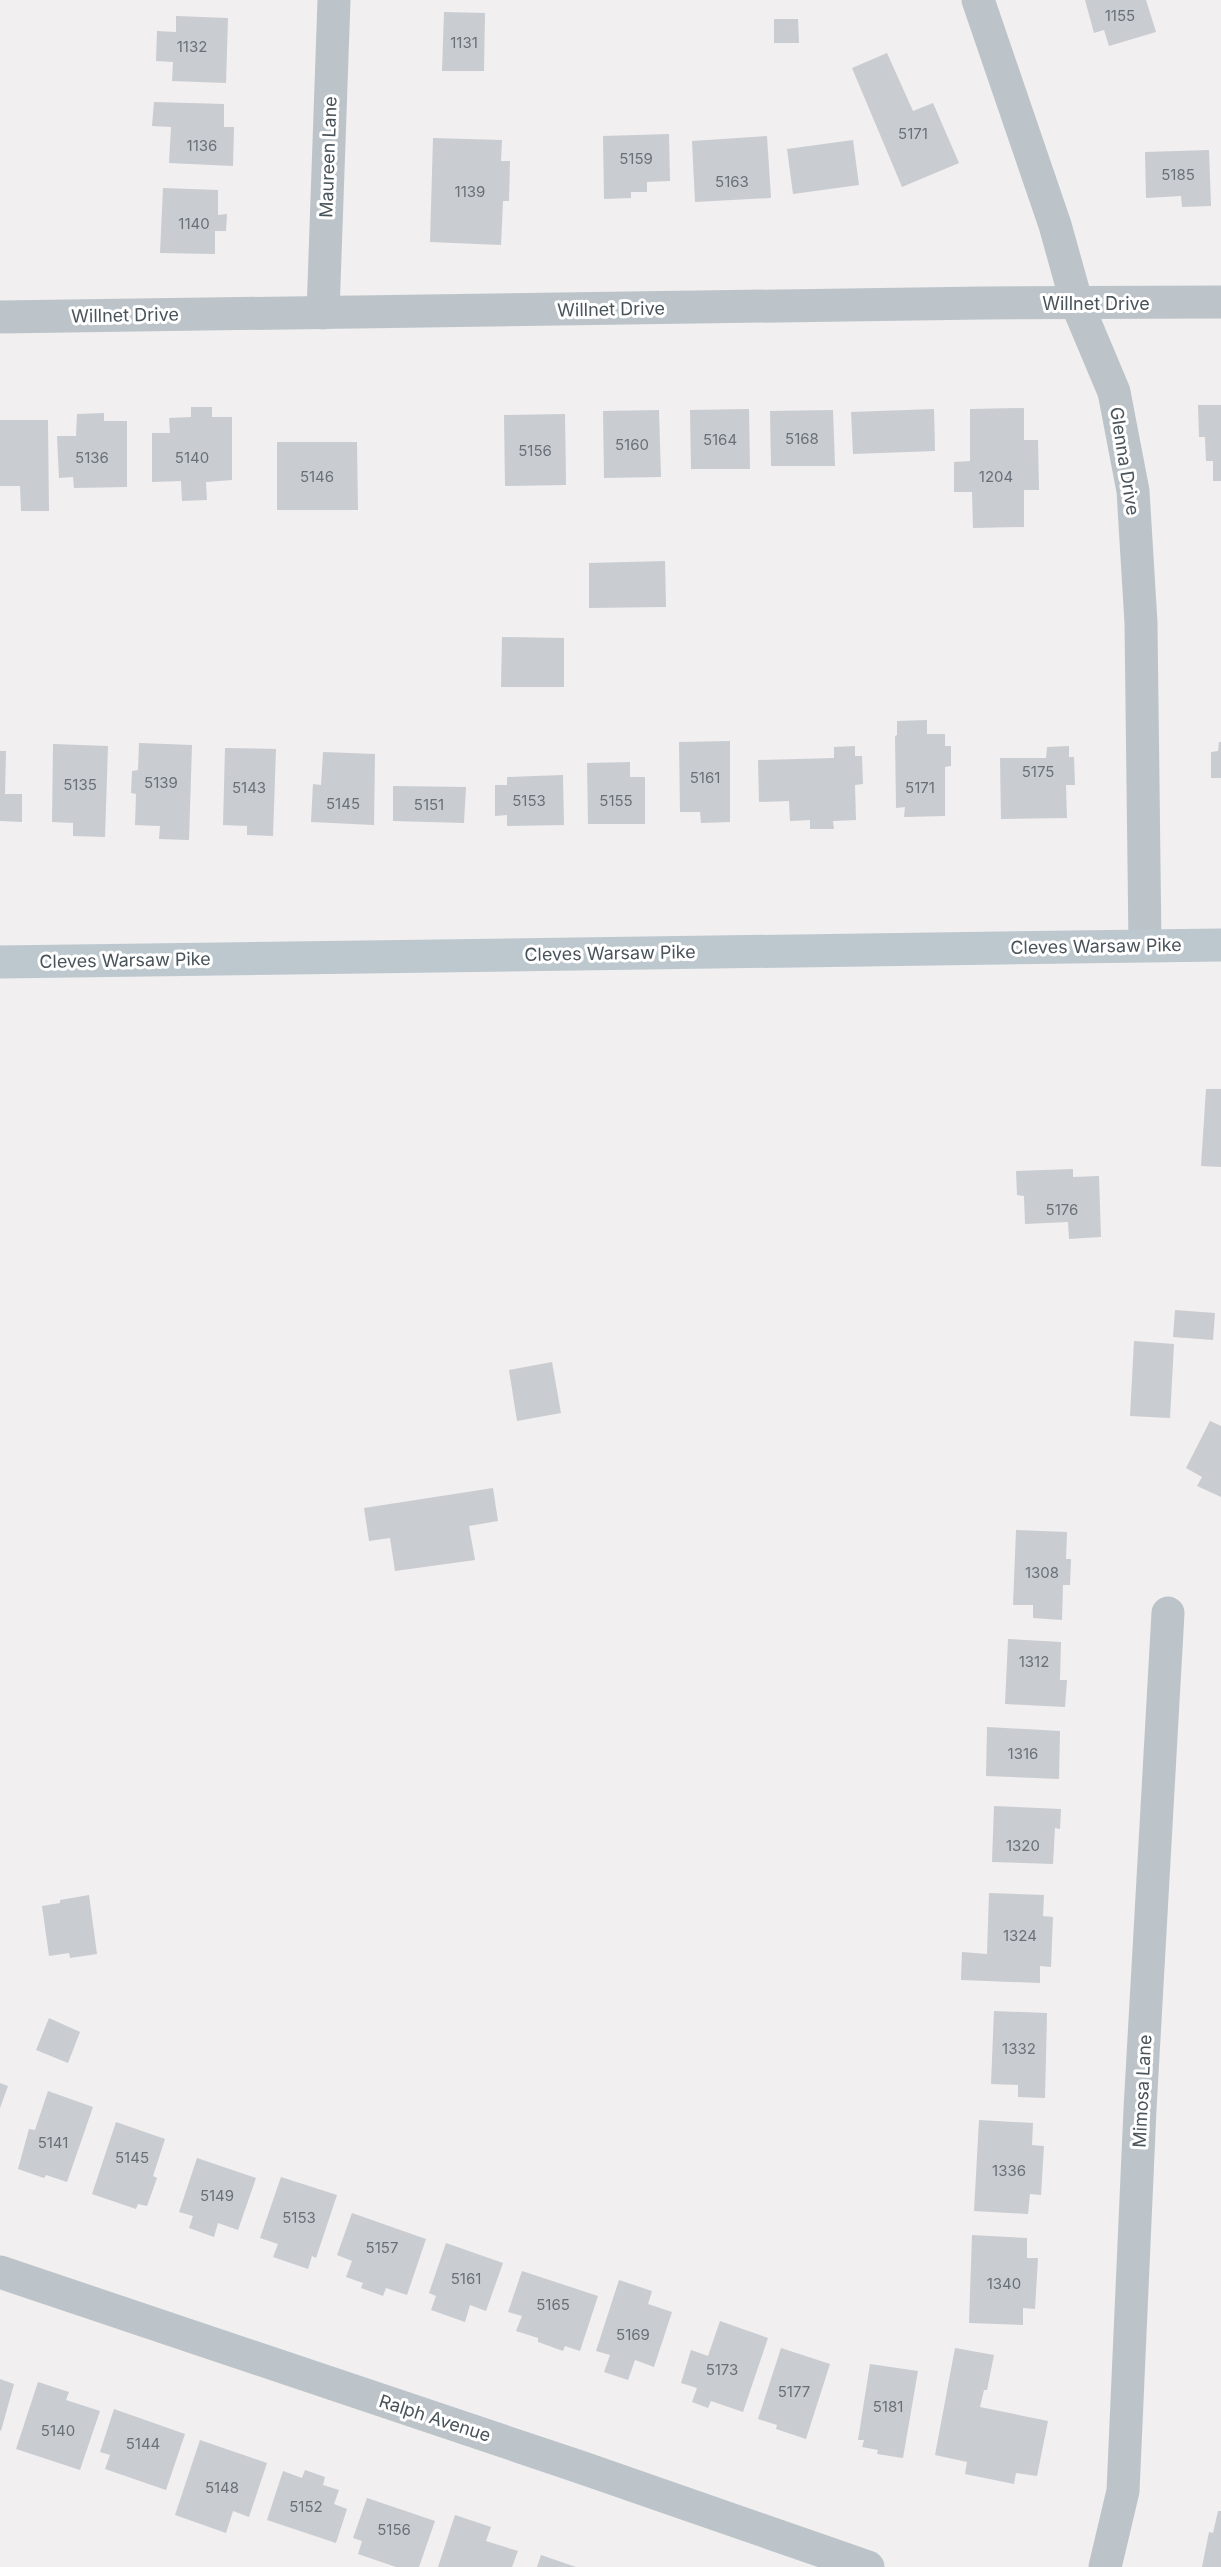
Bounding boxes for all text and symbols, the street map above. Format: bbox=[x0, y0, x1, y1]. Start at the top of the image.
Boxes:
house number: 1155 bbox=[1105, 6, 1135, 25]
house number: 1131 bbox=[450, 33, 478, 52]
house number: 1132 bbox=[177, 37, 207, 56]
street label: Maureen Lane bbox=[315, 96, 341, 218]
house number: 5171 bbox=[898, 124, 928, 143]
house number: 1136 bbox=[187, 136, 217, 155]
house number: 5159 bbox=[619, 149, 653, 168]
house number: 5185 bbox=[1161, 165, 1195, 184]
house number: 5163 bbox=[715, 172, 749, 191]
house number: 1139 bbox=[455, 182, 485, 201]
house number: 1140 bbox=[178, 214, 210, 233]
street label: Willnet Drive bbox=[1042, 293, 1150, 314]
street label: Willnet Drive bbox=[557, 298, 665, 320]
street label: Willnet Drive bbox=[71, 304, 179, 326]
street label: Glenna Drive bbox=[1106, 405, 1144, 517]
house number: 5168 bbox=[785, 429, 819, 448]
house number: 5164 bbox=[703, 430, 737, 449]
house number: 5160 bbox=[615, 435, 649, 454]
house number: 5156 bbox=[518, 441, 552, 460]
house number: 5136 bbox=[75, 448, 109, 467]
house number: 5140 bbox=[175, 448, 209, 467]
house number: 5146 bbox=[300, 467, 334, 486]
house number: 1204 bbox=[979, 467, 1013, 486]
house number: 5175 bbox=[1022, 762, 1054, 781]
house number: 5161 bbox=[690, 768, 720, 787]
house number: 5139 bbox=[144, 773, 178, 792]
house number: 5135 bbox=[63, 775, 97, 794]
house number: 5143 bbox=[232, 778, 266, 797]
house number: 5171 bbox=[905, 778, 935, 797]
house number: 5153 bbox=[512, 791, 546, 810]
house number: 5155 bbox=[599, 791, 633, 810]
house number: 5145 bbox=[326, 794, 360, 813]
house number: 5151 bbox=[414, 795, 444, 814]
street label: Cleves Warsaw Pike bbox=[1010, 934, 1182, 958]
street label: Cleves Warsaw Pike bbox=[524, 941, 696, 965]
street label: Cleves Warsaw Pike bbox=[39, 948, 211, 972]
house number: 5176 bbox=[1046, 1200, 1078, 1219]
house number: 1308 bbox=[1025, 1563, 1059, 1582]
house number: 1312 bbox=[1019, 1652, 1049, 1671]
house number: 1316 bbox=[1008, 1744, 1038, 1763]
house number: 1320 bbox=[1006, 1836, 1040, 1855]
house number: 1324 bbox=[1003, 1926, 1037, 1945]
street label: Mimosa Lane bbox=[1129, 2034, 1155, 2148]
house number: 1332 bbox=[1002, 2039, 1036, 2058]
house number: 5141 bbox=[38, 2133, 68, 2152]
house number: 5145 bbox=[115, 2148, 149, 2167]
house number: 1336 bbox=[992, 2161, 1026, 2180]
house number: 5149 bbox=[200, 2186, 234, 2205]
house number: 5153 bbox=[282, 2208, 316, 2227]
house number: 5157 bbox=[366, 2238, 398, 2257]
house number: 5161 bbox=[451, 2269, 481, 2288]
house number: 1340 bbox=[987, 2274, 1021, 2293]
house number: 5165 bbox=[536, 2295, 570, 2314]
house number: 5169 bbox=[616, 2325, 650, 2344]
house number: 5173 bbox=[706, 2360, 738, 2379]
house number: 5177 bbox=[778, 2382, 810, 2401]
street label: Ralph Avenue bbox=[377, 2390, 493, 2446]
house number: 5181 bbox=[873, 2397, 903, 2416]
house number: 5140 bbox=[41, 2421, 75, 2440]
house number: 5144 bbox=[126, 2434, 160, 2453]
house number: 5148 bbox=[205, 2478, 239, 2497]
house number: 5152 bbox=[289, 2497, 323, 2516]
house number: 5156 bbox=[377, 2520, 411, 2539]

